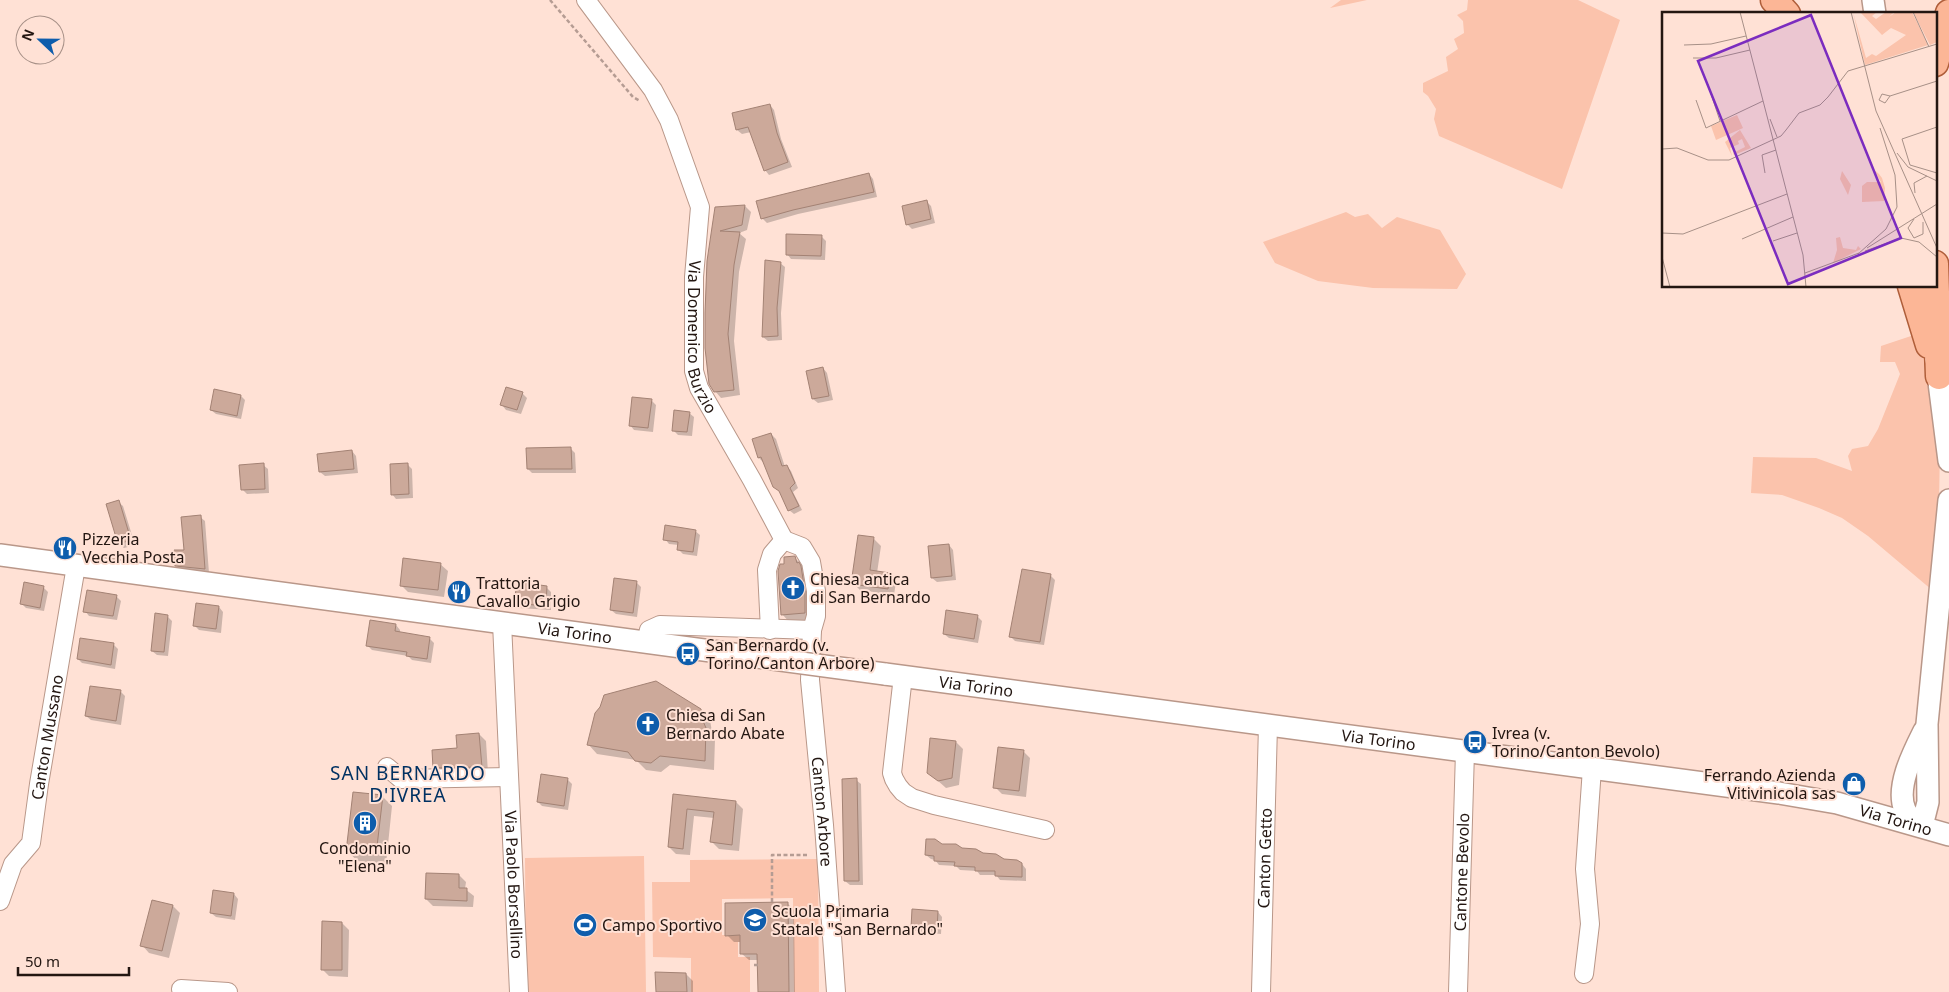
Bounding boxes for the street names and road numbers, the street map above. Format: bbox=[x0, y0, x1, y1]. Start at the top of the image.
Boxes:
street label: Via Domenico Burzio bbox=[683, 259, 722, 417]
street label: Via Torino bbox=[536, 617, 613, 648]
street label: Via Torino bbox=[938, 670, 1015, 702]
street label: Canton Mussano bbox=[26, 673, 68, 801]
street label: Via Torino bbox=[1340, 724, 1417, 756]
street label: Canton Arbore bbox=[806, 756, 838, 867]
street label: Via Torino bbox=[1857, 799, 1935, 841]
street label: Canton Getto bbox=[1252, 808, 1277, 909]
street label: Via Paolo Borsellino bbox=[500, 810, 528, 959]
street label: Cantone Bevolo bbox=[1449, 813, 1474, 932]

